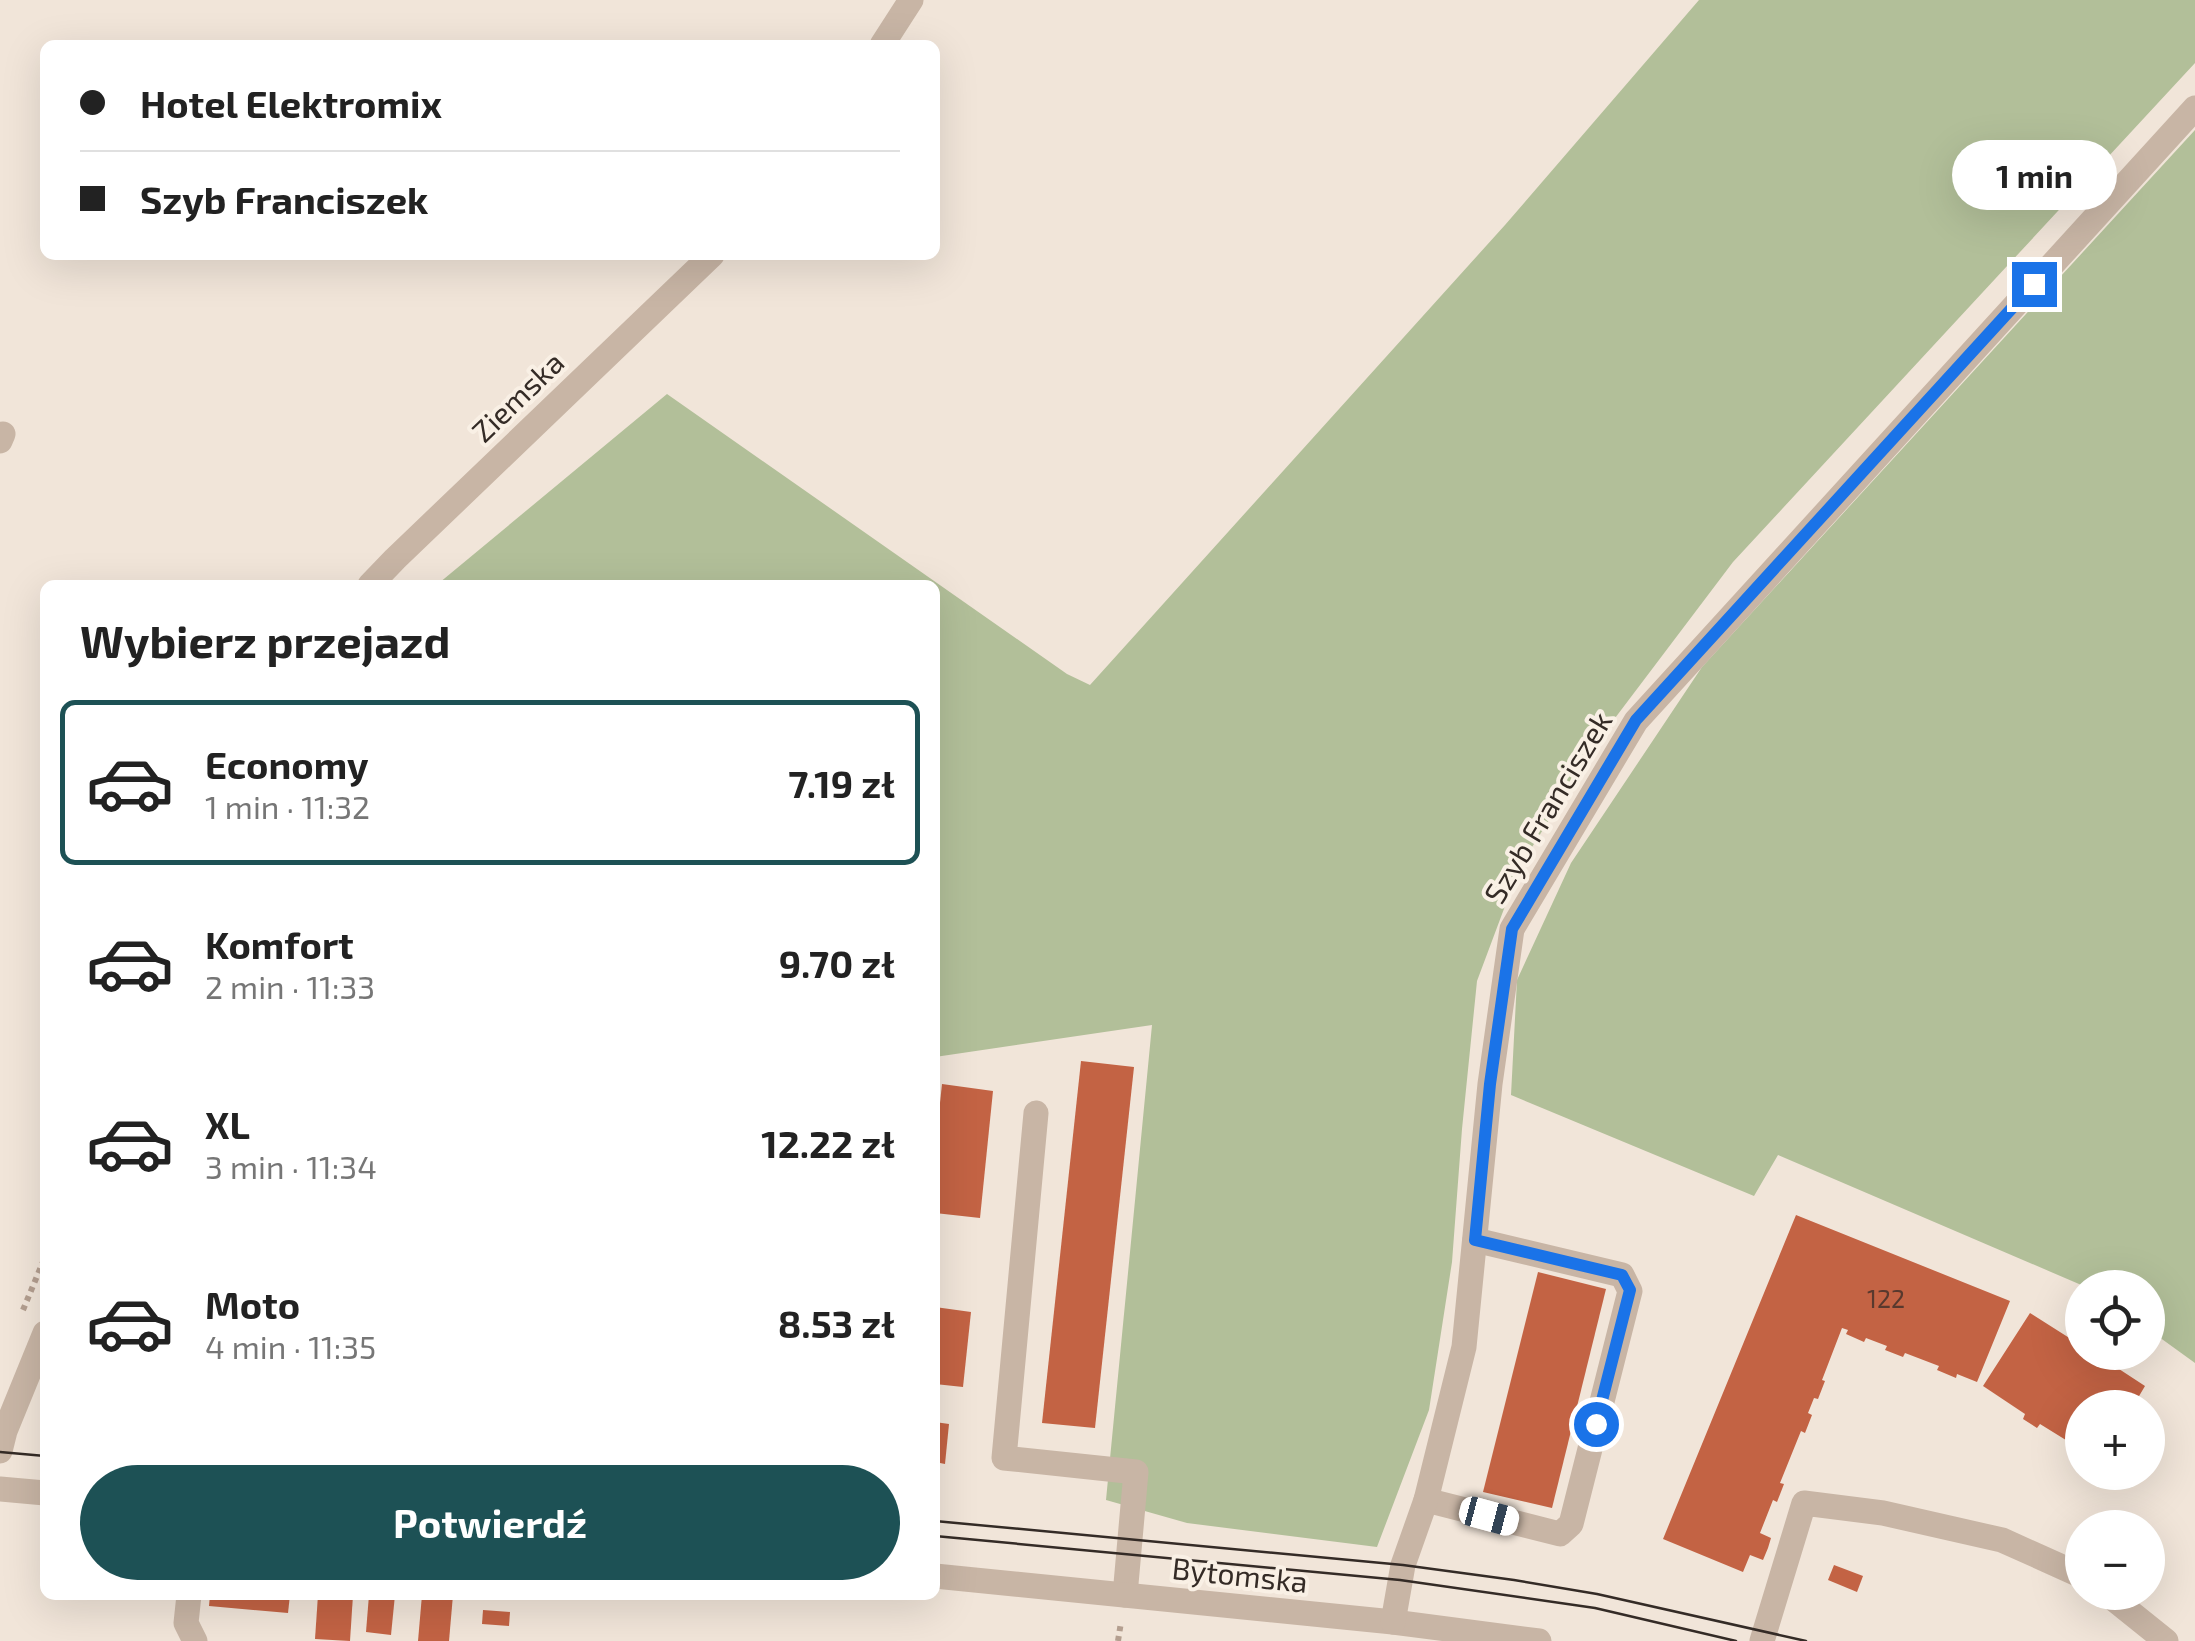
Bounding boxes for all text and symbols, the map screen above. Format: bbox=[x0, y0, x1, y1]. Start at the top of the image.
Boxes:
text: Hotel Elektromix bbox=[140, 80, 442, 126]
callout: 1 min bbox=[1952, 139, 2116, 209]
text: 1 min bbox=[1996, 156, 2073, 194]
text: Szyb Franciszek bbox=[140, 176, 428, 222]
route end bbox=[2012, 262, 2057, 307]
street label: Ziemska bbox=[464, 344, 570, 448]
text: Wybierz przejazd bbox=[80, 613, 450, 667]
street label: Szyb Franciszek bbox=[1476, 705, 1618, 909]
icon: car bbox=[85, 738, 175, 828]
text: Economy bbox=[205, 741, 369, 787]
text: 7.19 zł bbox=[788, 760, 895, 806]
text: 1 min · 11:32 bbox=[205, 787, 370, 825]
icon: car bbox=[85, 918, 175, 1008]
text: Komfort bbox=[205, 921, 354, 967]
text: 9.70 zł bbox=[779, 940, 895, 986]
text: 2 min · 11:33 bbox=[205, 967, 375, 1005]
icon: car bbox=[85, 1098, 175, 1188]
text: XL bbox=[205, 1101, 250, 1147]
text: 12.22 zł bbox=[761, 1120, 895, 1166]
text: 3 min · 11:34 bbox=[205, 1147, 377, 1185]
map controls bbox=[2065, 1270, 2165, 1610]
button: locate bbox=[2065, 1270, 2165, 1370]
icon: car bbox=[85, 1278, 175, 1368]
text: Moto bbox=[205, 1281, 300, 1327]
house number: 122 bbox=[1867, 1283, 1905, 1313]
text: 8.53 zł bbox=[778, 1300, 895, 1346]
text: 4 min · 11:35 bbox=[205, 1327, 376, 1365]
button: + bbox=[2065, 1390, 2165, 1490]
route start bbox=[1574, 1402, 1619, 1447]
button: Potwierdź bbox=[80, 1465, 900, 1580]
car bbox=[1456, 1494, 1522, 1538]
button: − bbox=[2065, 1510, 2165, 1610]
street label: Bytomska bbox=[1170, 1549, 1310, 1599]

